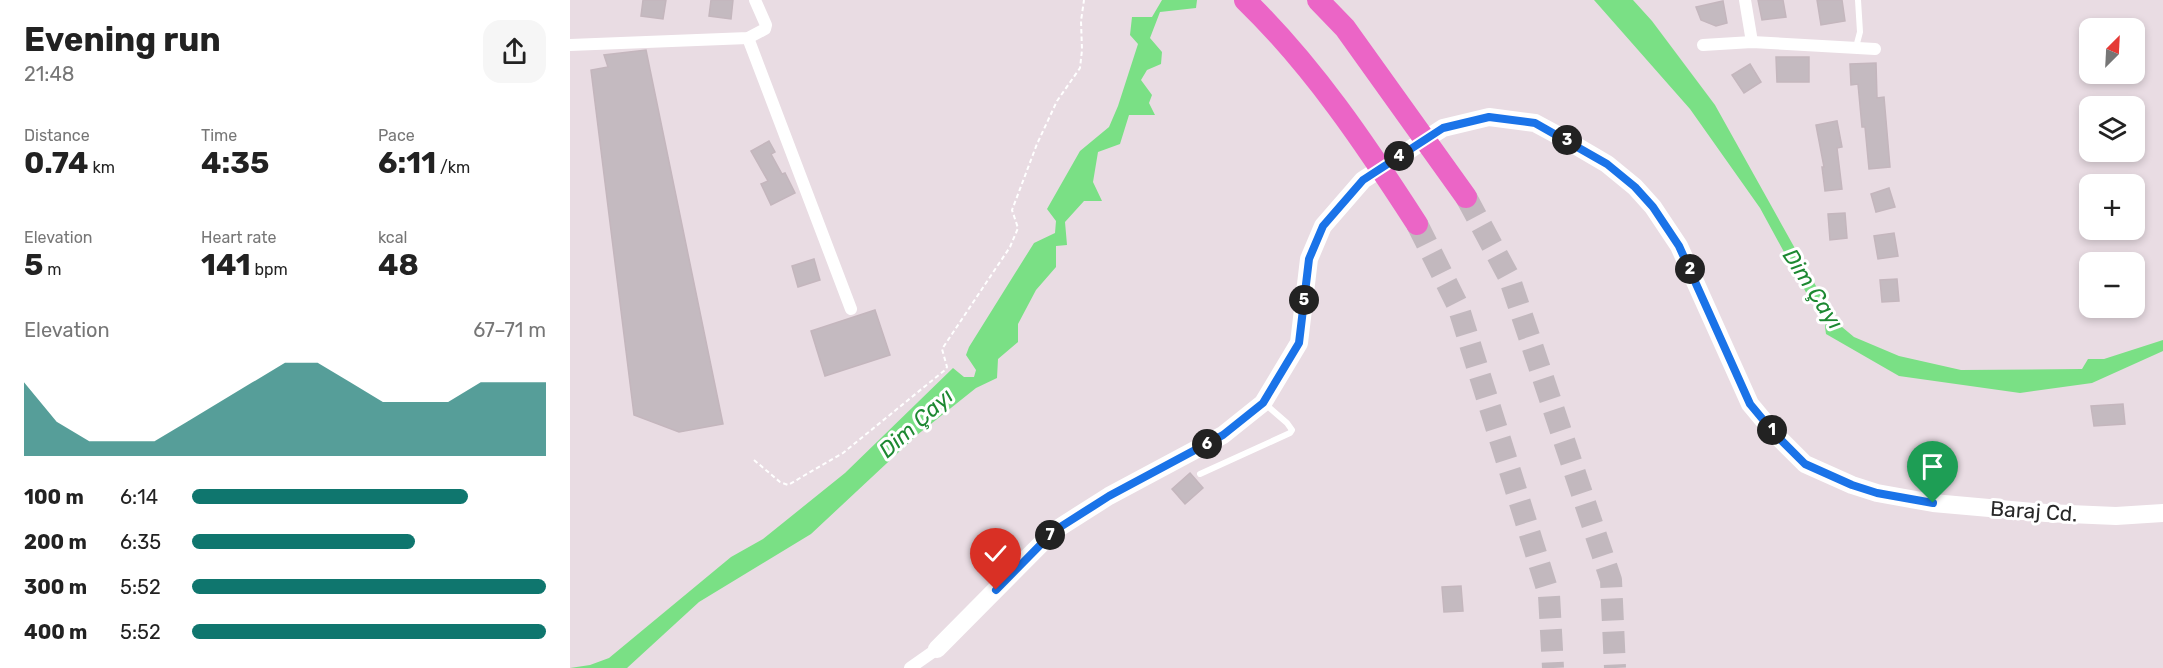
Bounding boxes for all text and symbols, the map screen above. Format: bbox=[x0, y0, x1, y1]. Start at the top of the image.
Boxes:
north arrow bbox=[2079, 18, 2145, 84]
map controls bbox=[2079, 18, 2145, 318]
text: Evening run bbox=[24, 20, 221, 59]
button: share bbox=[483, 20, 546, 83]
text: 21:48 bbox=[24, 62, 75, 86]
button: layers bbox=[2079, 96, 2145, 162]
pin: 3 bbox=[1552, 125, 1582, 155]
text: Distance bbox=[24, 126, 90, 145]
text: Time bbox=[201, 126, 237, 145]
text: Pace bbox=[378, 126, 415, 145]
text: 3 bbox=[1562, 130, 1572, 149]
pin: 4 bbox=[1384, 141, 1414, 171]
text: 0.74 bbox=[24, 145, 89, 181]
text: 4:35 bbox=[201, 145, 269, 181]
text: 6:11 bbox=[378, 145, 436, 181]
text: 4 bbox=[1394, 146, 1404, 165]
text: km bbox=[89, 158, 115, 177]
text: /km bbox=[436, 158, 470, 177]
button: + bbox=[2079, 174, 2145, 240]
text: Elevation bbox=[24, 228, 93, 247]
text: Heart rate bbox=[201, 228, 276, 247]
text: kcal bbox=[378, 228, 407, 247]
water label: Dim Çayı bbox=[1777, 244, 1849, 334]
text: 5 bbox=[24, 247, 43, 283]
text: 141 bbox=[201, 247, 251, 283]
text: 48 bbox=[378, 247, 419, 283]
button: − bbox=[2079, 252, 2145, 318]
pin: 2 bbox=[1675, 254, 1705, 284]
text: 2 bbox=[1685, 259, 1695, 278]
text: m bbox=[43, 260, 62, 279]
text: bpm bbox=[251, 260, 288, 279]
pin: 5 bbox=[1289, 285, 1319, 315]
text: 5 bbox=[1299, 290, 1309, 309]
text: Elevation bbox=[24, 318, 110, 342]
text: 67–71 m bbox=[473, 318, 546, 342]
water label: Dim Çayı bbox=[873, 383, 959, 463]
pin: 1 bbox=[1757, 415, 1787, 445]
text: 1 bbox=[1768, 420, 1776, 439]
pin: 6 bbox=[1192, 429, 1222, 459]
text: 6 bbox=[1202, 434, 1212, 453]
pin bbox=[1907, 441, 1958, 503]
icon: arrive bbox=[1916, 450, 1949, 483]
text: 100 m bbox=[24, 485, 84, 509]
text: 6:14 bbox=[120, 485, 158, 509]
street label: Baraj Cd. bbox=[1989, 495, 2079, 527]
pin: 7 bbox=[1035, 520, 1065, 550]
text: 7 bbox=[1045, 525, 1055, 544]
pin bbox=[970, 528, 1021, 590]
text: 200 m bbox=[24, 530, 87, 554]
text: 6:35 bbox=[120, 530, 161, 554]
icon: check bbox=[979, 537, 1012, 570]
text: 300 m bbox=[24, 575, 87, 599]
text: 5:52 bbox=[120, 575, 161, 599]
text: 400 m bbox=[24, 620, 87, 644]
text: 5:52 bbox=[120, 620, 161, 644]

